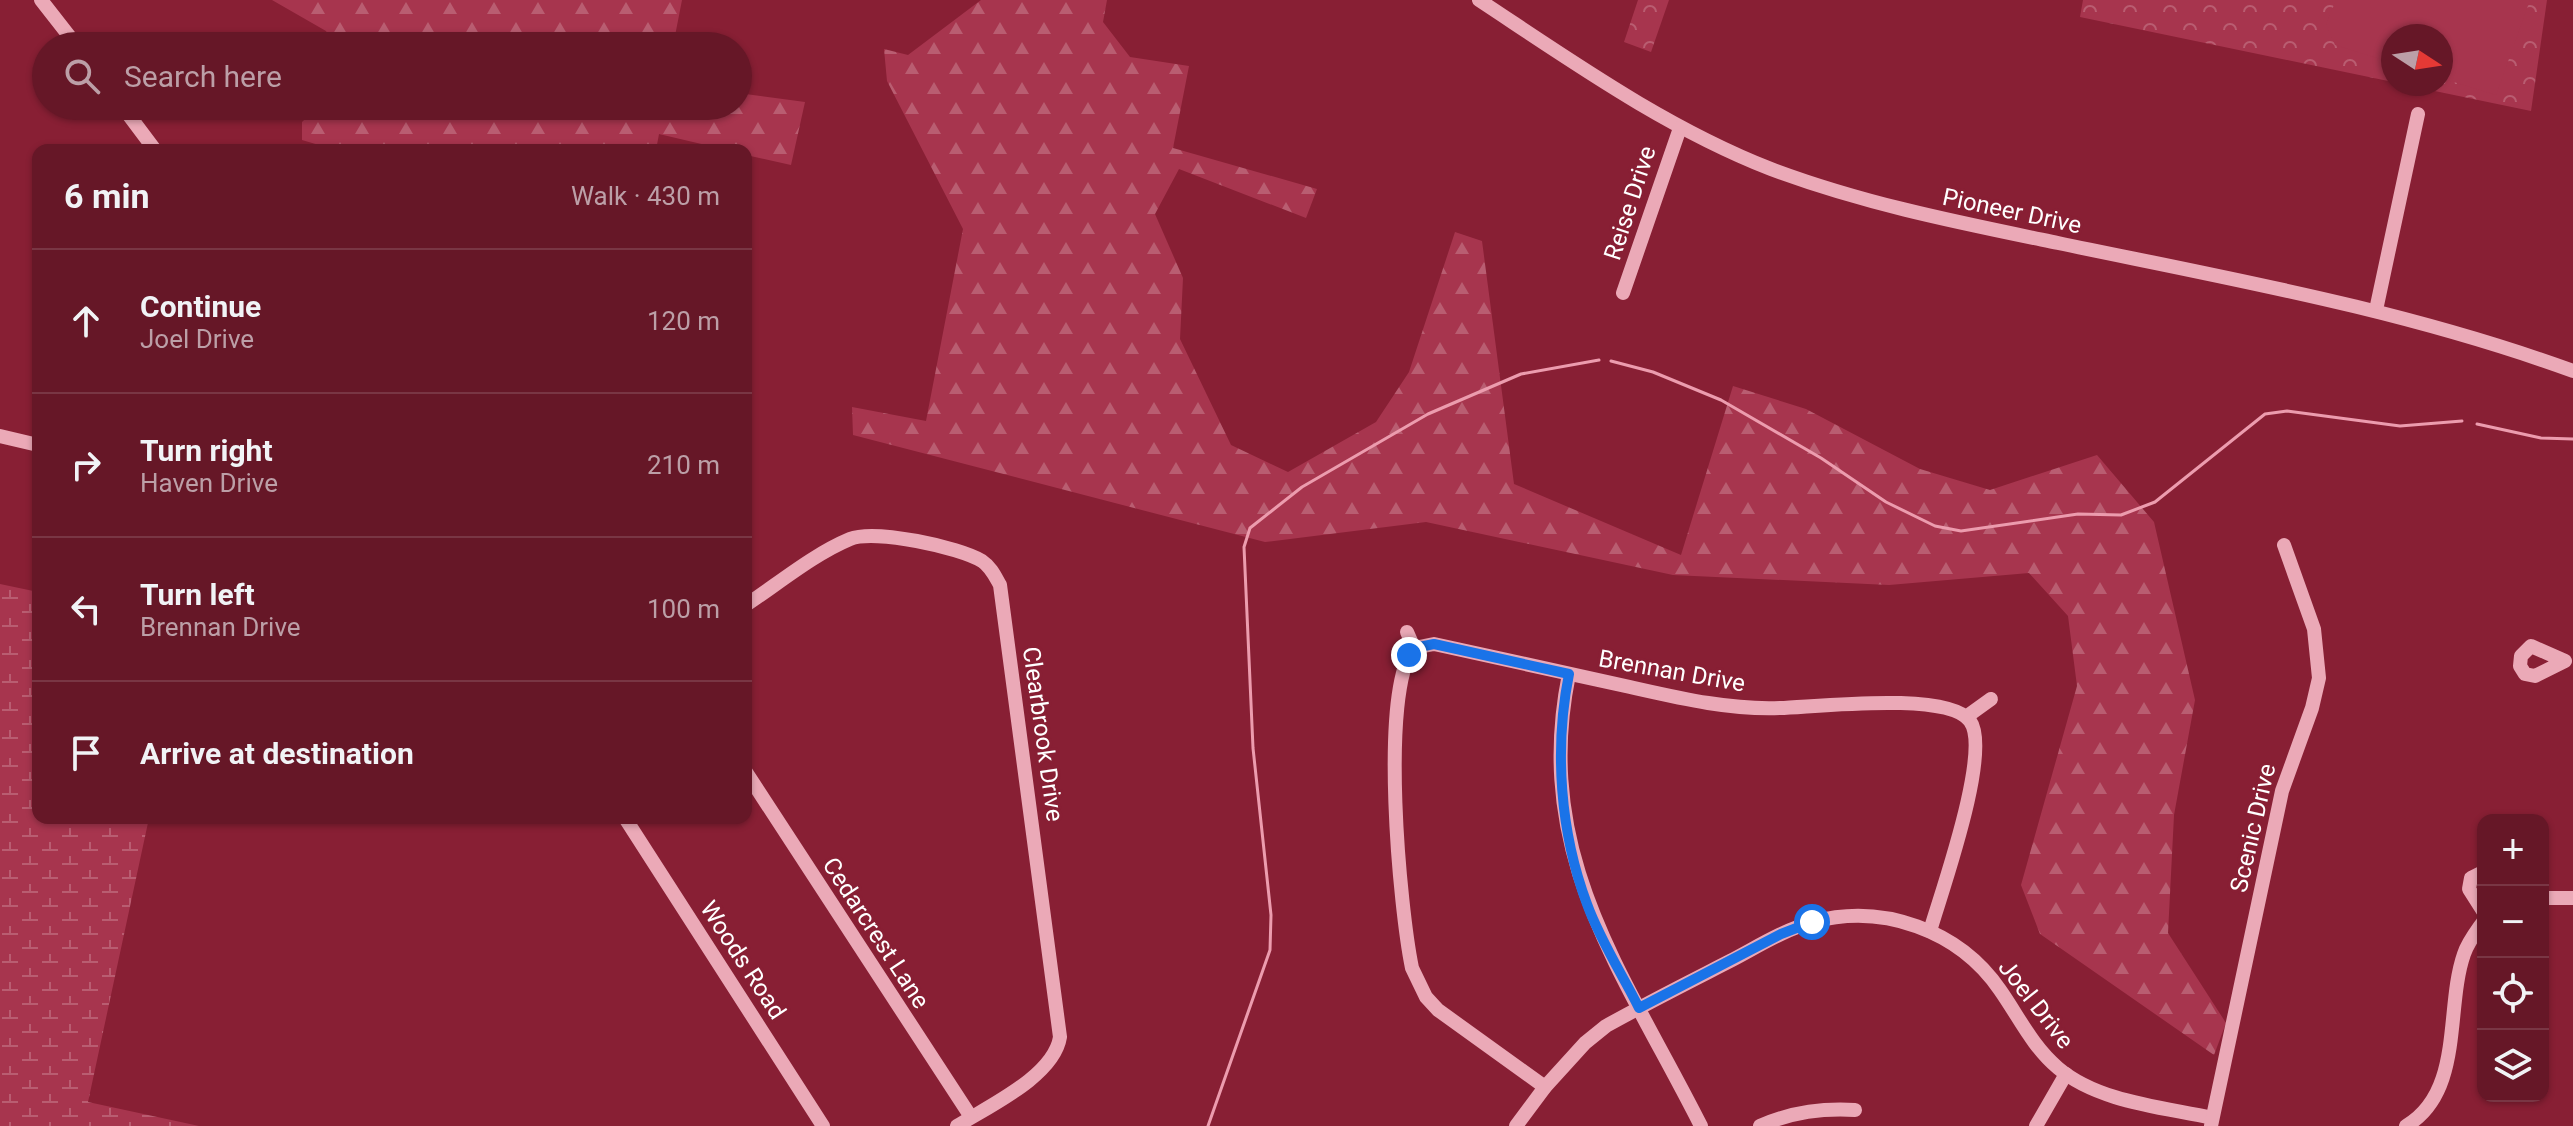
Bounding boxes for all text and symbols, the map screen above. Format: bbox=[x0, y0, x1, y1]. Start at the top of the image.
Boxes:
north arrow bbox=[2381, 24, 2453, 96]
search box bbox=[32, 32, 752, 120]
icon: search bbox=[60, 54, 104, 98]
text: Search here bbox=[124, 59, 282, 94]
street label: Reise Drive bbox=[1598, 142, 1662, 264]
text: 6 min bbox=[64, 176, 149, 216]
text: Walk · 430 m bbox=[571, 181, 720, 211]
street label: Pioneer Drive bbox=[1940, 183, 2084, 239]
text: Continue bbox=[140, 289, 261, 324]
icon: ahead bbox=[64, 299, 108, 343]
text: 120 m bbox=[647, 306, 720, 336]
text: Joel Drive bbox=[140, 324, 254, 354]
text: Turn right bbox=[140, 433, 273, 468]
icon: right bbox=[64, 443, 108, 487]
text: 210 m bbox=[647, 450, 720, 480]
text: Haven Drive bbox=[140, 468, 278, 498]
text: Turn left bbox=[140, 577, 255, 612]
icon: left bbox=[64, 587, 108, 631]
text: 100 m bbox=[647, 594, 720, 624]
text: Brennan Drive bbox=[140, 612, 301, 642]
route end bbox=[1391, 637, 1427, 673]
street label: Brennan Drive bbox=[1597, 644, 1747, 698]
street label: Clearbrook Drive bbox=[1017, 645, 1069, 823]
icon: arrive bbox=[64, 731, 108, 775]
text: Arrive at destination bbox=[140, 736, 414, 771]
street label: Scenic Drive bbox=[2225, 761, 2281, 895]
map controls bbox=[2477, 814, 2549, 1102]
button: + bbox=[2477, 814, 2549, 886]
street label: Cedarcrest Lane bbox=[817, 852, 935, 1014]
button: − bbox=[2477, 886, 2549, 958]
street label: Woods Road bbox=[694, 896, 792, 1024]
route start bbox=[1794, 904, 1830, 940]
street label: Joel Drive bbox=[1993, 954, 2079, 1054]
button: locate bbox=[2477, 958, 2549, 1030]
button: layers bbox=[2477, 1030, 2549, 1102]

